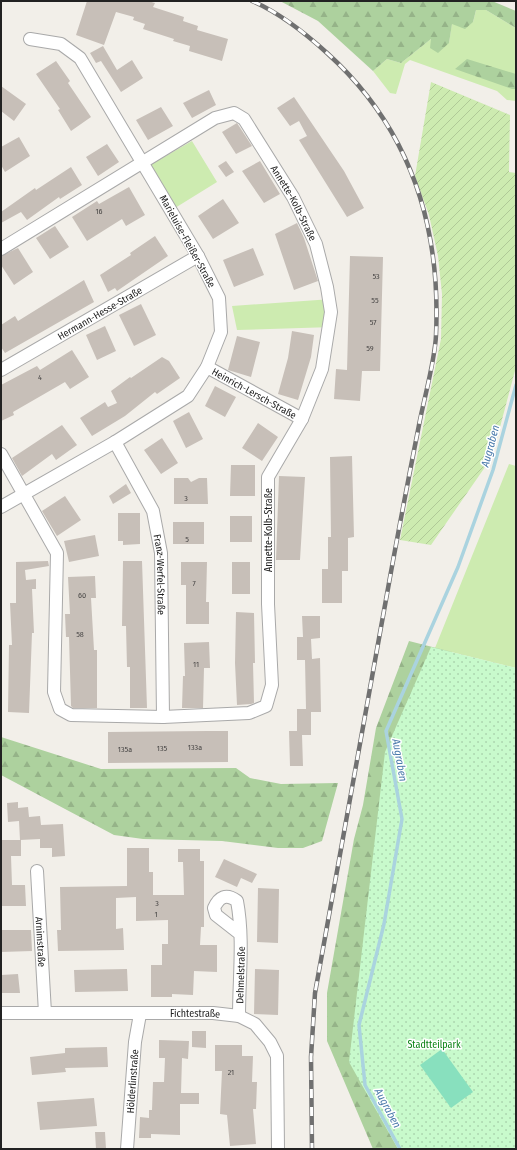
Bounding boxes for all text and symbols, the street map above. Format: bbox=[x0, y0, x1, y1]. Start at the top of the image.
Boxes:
street label: Annette-Kolb-Straße bbox=[268, 163, 319, 243]
street label: Marieluise-Fleißer-Straße bbox=[157, 193, 218, 290]
house number: 16 bbox=[95, 207, 103, 216]
house number: 53 bbox=[372, 272, 380, 281]
street label: Hermann-Hesse-Straße bbox=[56, 285, 145, 343]
house number: 55 bbox=[371, 296, 379, 305]
house number: 57 bbox=[370, 318, 377, 327]
house number: 59 bbox=[366, 344, 374, 353]
street label: Heinrich-Lersch-Straße bbox=[210, 366, 298, 422]
house number: 4 bbox=[38, 373, 42, 382]
water label: Augraben bbox=[478, 423, 502, 470]
street label: Annette-Kolb-Straße bbox=[263, 488, 275, 572]
house number: 3 bbox=[184, 494, 188, 503]
street label: Franz-Werfel-Straße bbox=[151, 533, 167, 615]
house number: 5 bbox=[185, 535, 189, 544]
house number: 7 bbox=[192, 579, 196, 588]
house number: 60 bbox=[78, 591, 86, 600]
house number: 58 bbox=[76, 630, 84, 639]
house number: 11 bbox=[193, 660, 199, 669]
water label: Augraben bbox=[389, 737, 410, 783]
house number: 133a bbox=[188, 743, 202, 752]
house number: 135 bbox=[157, 744, 168, 753]
house number: 135a bbox=[118, 745, 132, 754]
house number: 3 bbox=[155, 899, 159, 908]
house number: 1 bbox=[154, 910, 158, 919]
street label: Arnimstraße bbox=[33, 917, 47, 967]
street label: Dehmelstraße bbox=[234, 946, 248, 1004]
street label: Fichtestraße bbox=[170, 1008, 221, 1021]
park label: Stadtteilpark bbox=[407, 1039, 461, 1051]
street label: Hölderlinstraße bbox=[125, 1049, 141, 1114]
house number: 21 bbox=[228, 1068, 234, 1077]
water label: Augraben bbox=[371, 1085, 404, 1131]

